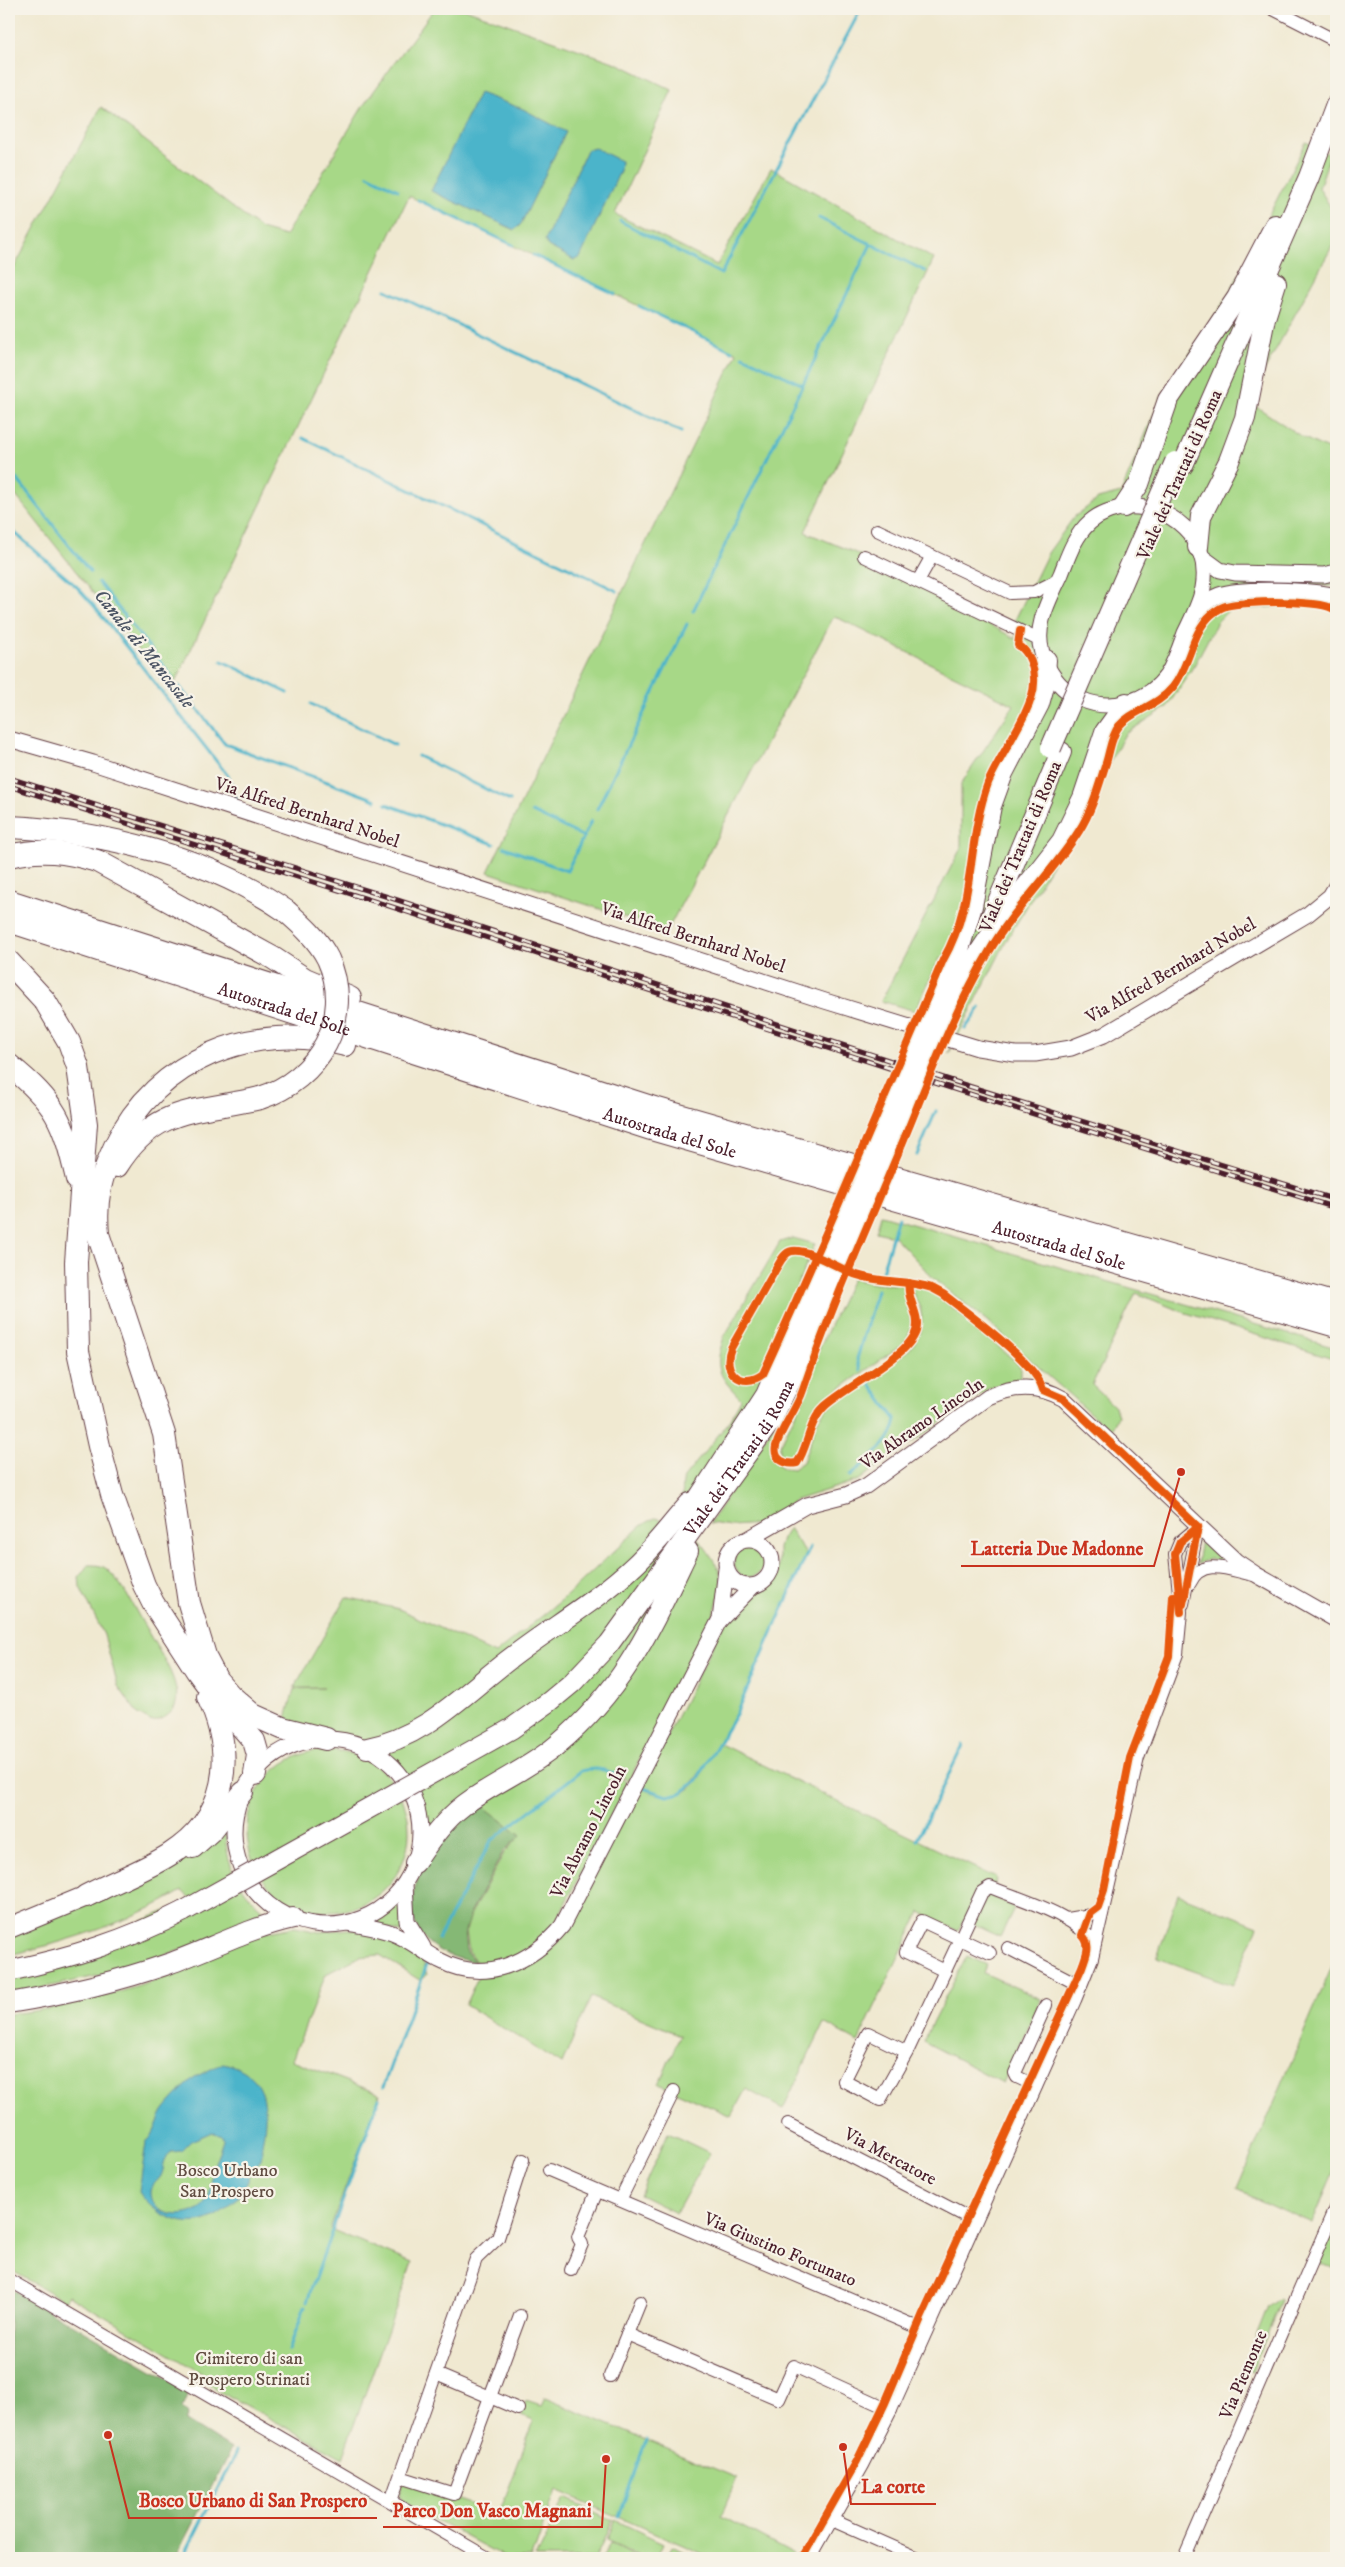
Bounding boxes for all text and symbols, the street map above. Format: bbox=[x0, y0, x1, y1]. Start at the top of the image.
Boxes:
street label: Viale dei Trattati di Roma bbox=[1132, 386, 1228, 564]
water label: Canale di Mancasale bbox=[89, 585, 199, 714]
street label: Viale dei Trattati di Roma bbox=[975, 758, 1067, 937]
street label: Via Alfred Bernhard Nobel bbox=[211, 772, 403, 853]
street label: Via Alfred Bernhard Nobel bbox=[597, 897, 789, 978]
street label: Via Alfred Bernhard Nobel bbox=[1081, 913, 1261, 1029]
street label: Autostrada del Sole bbox=[215, 978, 353, 1042]
street label: Autostrada del Sole bbox=[600, 1103, 739, 1164]
street label: Autostrada del Sole bbox=[989, 1217, 1128, 1276]
street label: Via Abramo Lincoln bbox=[855, 1373, 989, 1475]
street label: Viale dei Trattati di Roma bbox=[679, 1376, 800, 1542]
callout: Latteria Due Madonne bbox=[961, 1532, 1154, 1566]
text: Latteria Due Madonne bbox=[970, 1538, 1144, 1561]
street label: Via Abramo Lincoln bbox=[546, 1762, 632, 1903]
street label: Via Mercatore bbox=[839, 2123, 940, 2191]
park label: Bosco Urbano San Prospero bbox=[177, 2160, 278, 2203]
street label: Via Giustino Fortunato bbox=[700, 2208, 860, 2292]
street label: Via Piemonte bbox=[1215, 2327, 1273, 2424]
park label: Cimitero di san Prospero Strinati bbox=[188, 2348, 310, 2391]
callout: La corte bbox=[851, 2470, 936, 2504]
text: La corte bbox=[861, 2476, 925, 2499]
callout: Bosco Urbano di San Prospero bbox=[129, 2484, 377, 2518]
text: Bosco Urbano di San Prospero bbox=[139, 2490, 367, 2513]
callout: Parco Don Vasco Magnani bbox=[383, 2493, 602, 2527]
text: Parco Don Vasco Magnani bbox=[392, 2500, 592, 2523]

